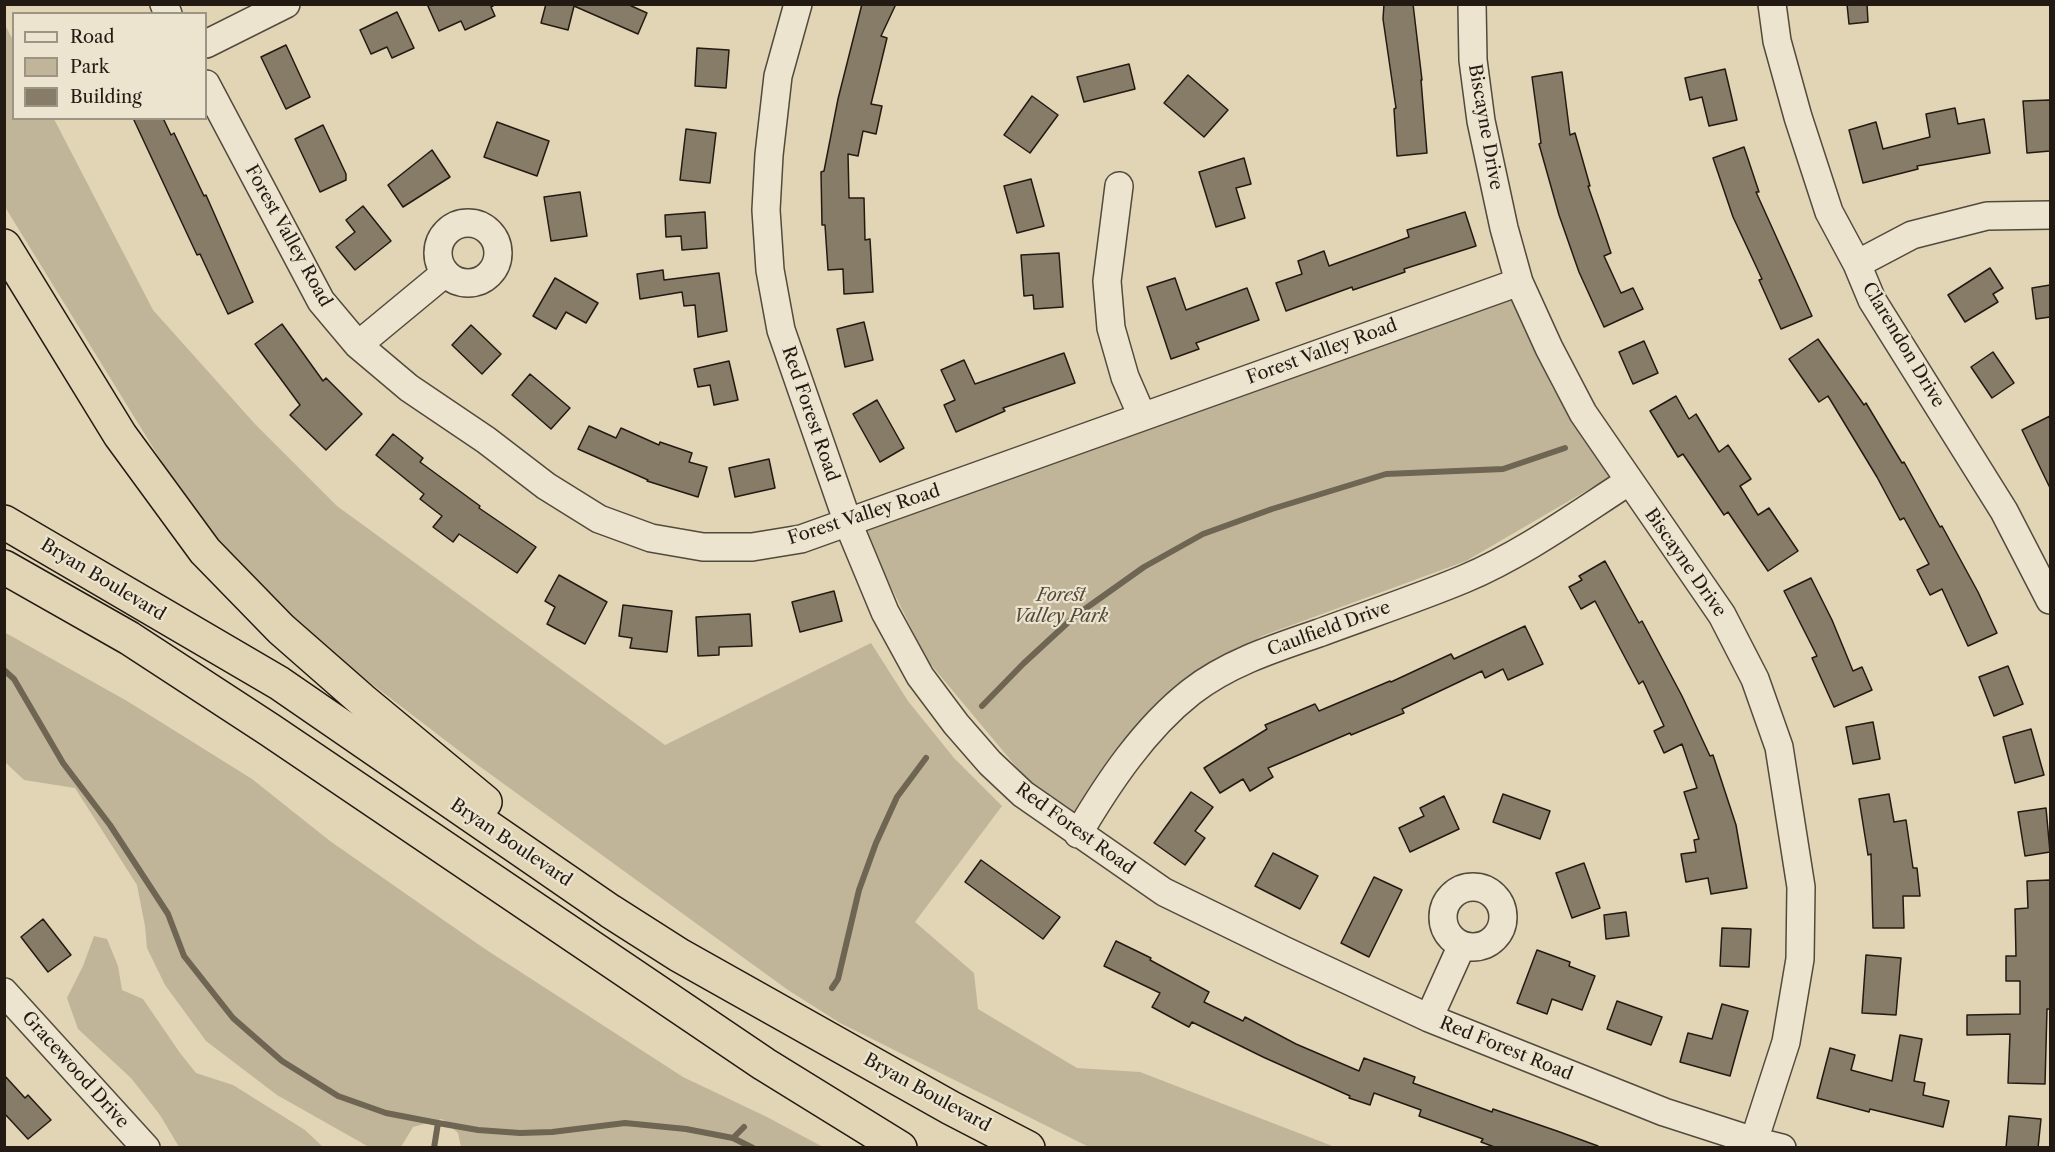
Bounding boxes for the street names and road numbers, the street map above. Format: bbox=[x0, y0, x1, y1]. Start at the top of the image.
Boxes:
street label: Biscayne Drive bbox=[1463, 62, 1507, 192]
street label: Forest Valley Road bbox=[240, 161, 336, 311]
street label: Clarendon Drive bbox=[1857, 278, 1949, 412]
street label: Forest Valley Road bbox=[1244, 315, 1400, 389]
street label: Red Forest Road bbox=[777, 343, 843, 485]
street label: Forest Valley Road bbox=[785, 480, 943, 550]
street label: Biscayne Drive bbox=[1640, 505, 1730, 621]
street label: Bryan Boulevard bbox=[37, 534, 169, 626]
street label: Caulfield Drive bbox=[1265, 597, 1393, 661]
street label: Red Forest Road bbox=[1011, 779, 1139, 879]
street label: Bryan Boulevard bbox=[446, 794, 576, 892]
street label: Gracewood Drive bbox=[17, 1007, 133, 1133]
street label: Red Forest Road bbox=[1436, 1012, 1576, 1086]
street label: Bryan Boulevard bbox=[860, 1049, 994, 1137]

